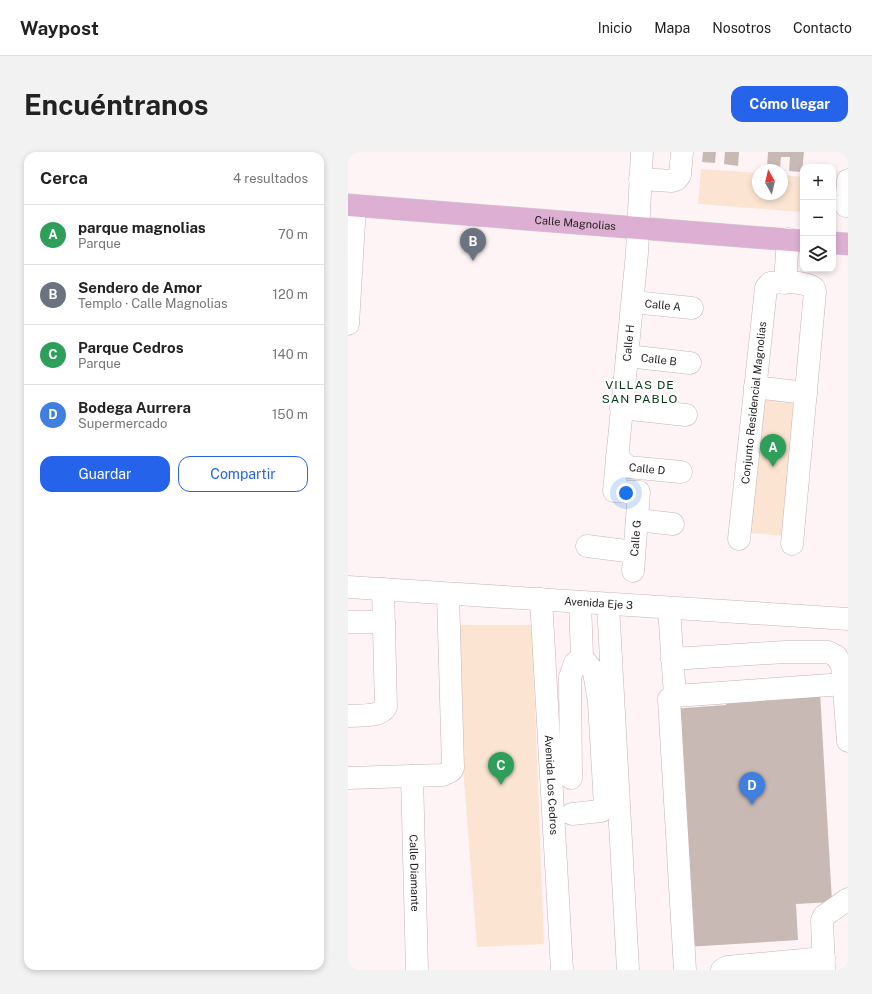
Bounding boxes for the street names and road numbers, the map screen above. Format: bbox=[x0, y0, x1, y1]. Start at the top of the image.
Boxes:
street label: Calle Magnolias bbox=[534, 214, 617, 232]
street label: Calle A bbox=[644, 297, 682, 313]
street label: Conjunto Residencial Magnolias bbox=[739, 321, 768, 485]
street label: Calle H bbox=[621, 324, 636, 362]
street label: Calle B bbox=[640, 352, 677, 367]
street label: Calle D bbox=[628, 461, 666, 477]
street label: Calle G bbox=[628, 519, 643, 557]
street label: Avenida Eje 3 bbox=[564, 595, 633, 611]
street label: Avenida Los Cedros bbox=[543, 734, 560, 836]
street label: Calle Diamante bbox=[408, 834, 421, 912]

